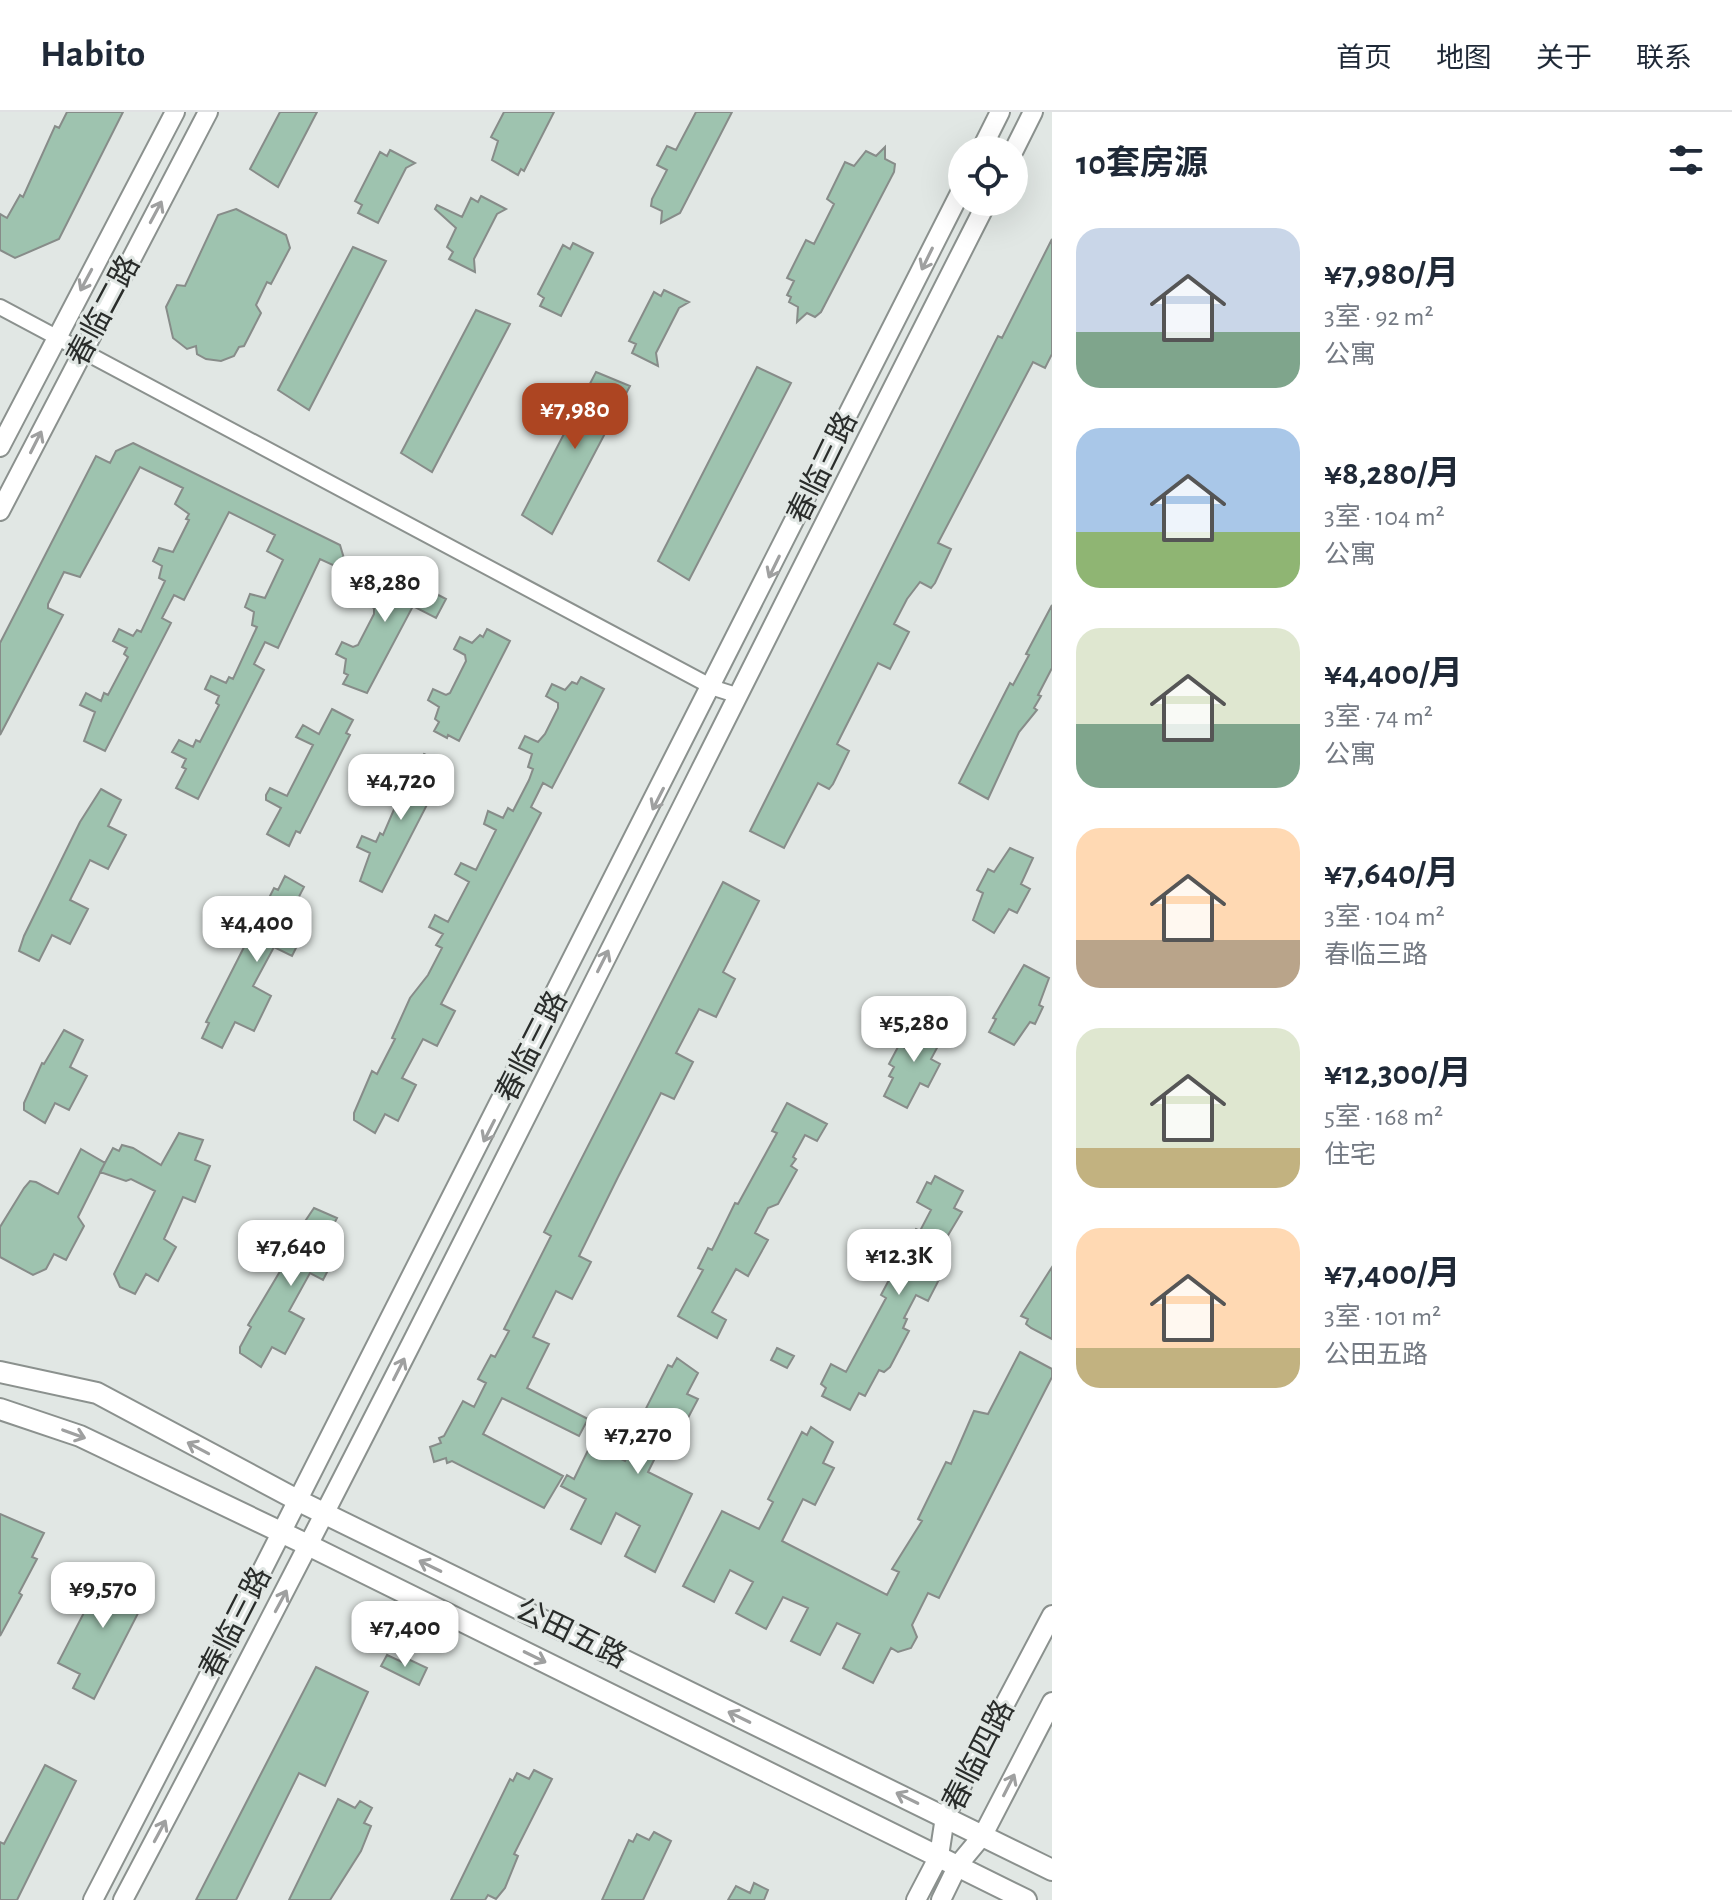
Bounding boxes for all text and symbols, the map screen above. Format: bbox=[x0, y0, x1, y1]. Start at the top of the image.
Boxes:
text: Habito bbox=[40, 36, 145, 74]
text: 首页 bbox=[1336, 45, 1392, 73]
text: 地图 bbox=[1436, 45, 1492, 73]
text: 关于 bbox=[1536, 45, 1592, 73]
text: 联系 bbox=[1636, 45, 1692, 73]
map controls bbox=[948, 136, 1028, 216]
button: locate bbox=[948, 136, 1028, 216]
icon: filters bbox=[1664, 138, 1708, 182]
text: 10套房源 bbox=[1076, 147, 1208, 181]
one-way arrow bbox=[149, 200, 165, 224]
one-way arrow bbox=[919, 246, 935, 270]
street label: 春临二路 bbox=[61, 250, 145, 371]
text: ¥7,980/月 bbox=[1324, 257, 1459, 291]
icon: home bbox=[1140, 260, 1236, 356]
one-way arrow bbox=[77, 267, 93, 291]
text: 3室 · 92 m² bbox=[1324, 304, 1433, 330]
text: 公寓 bbox=[1324, 342, 1376, 368]
pin: ¥7,980 bbox=[510, 383, 640, 451]
text: ¥7,980 bbox=[540, 396, 610, 422]
street label: 春临三路 bbox=[781, 407, 863, 529]
one-way arrow bbox=[28, 431, 44, 455]
text: ¥8,280/月 bbox=[1324, 457, 1461, 491]
icon: home bbox=[1140, 460, 1236, 556]
text: 3室 · 104 m² bbox=[1324, 504, 1445, 530]
text: 公寓 bbox=[1324, 542, 1376, 568]
one-way arrow bbox=[766, 554, 781, 578]
pin: ¥8,280 bbox=[320, 556, 450, 624]
text: ¥8,280 bbox=[349, 569, 421, 595]
text: ¥4,400/月 bbox=[1324, 657, 1463, 691]
icon: home bbox=[1140, 660, 1236, 756]
text: 3室 · 74 m² bbox=[1324, 704, 1433, 730]
text: 公寓 bbox=[1324, 742, 1376, 768]
pin: ¥4,720 bbox=[336, 754, 466, 822]
text: ¥4,720 bbox=[366, 767, 436, 793]
one-way arrow bbox=[649, 787, 665, 811]
text: ¥7,640/月 bbox=[1324, 857, 1459, 891]
icon: home bbox=[1140, 860, 1236, 956]
pin: ¥4,400 bbox=[192, 896, 322, 964]
text: 3室 · 104 m² bbox=[1324, 904, 1445, 930]
text: ¥4,400 bbox=[221, 909, 293, 935]
text: 春临三路 bbox=[1324, 942, 1428, 968]
one-way arrow bbox=[595, 950, 611, 974]
street label: 春临三路 bbox=[490, 986, 573, 1107]
pin: ¥5,280 bbox=[849, 996, 979, 1064]
text: ¥5,280 bbox=[879, 1009, 949, 1035]
text: ¥12,300/月 bbox=[1324, 1057, 1472, 1091]
icon: home bbox=[1140, 1060, 1236, 1156]
text: 5室 · 168 m² bbox=[1324, 1104, 1443, 1130]
one-way arrow bbox=[481, 1118, 497, 1142]
text: 住宅 bbox=[1324, 1142, 1376, 1168]
pin: ¥7,640 bbox=[226, 1220, 356, 1288]
pin: ¥12.3K bbox=[834, 1229, 964, 1297]
text: ¥7,640 bbox=[256, 1233, 326, 1259]
text: ¥12.3K bbox=[865, 1242, 933, 1268]
text: ¥7,400/月 bbox=[1324, 1257, 1461, 1291]
icon: home bbox=[1140, 1260, 1236, 1356]
text: 3室 · 101 m² bbox=[1324, 1304, 1441, 1330]
text: 公田五路 bbox=[1324, 1342, 1428, 1368]
one-way arrow bbox=[392, 1358, 407, 1382]
pin: ¥7,270 bbox=[573, 1408, 703, 1476]
text: ¥7,270 bbox=[604, 1421, 672, 1447]
one-way arrow bbox=[61, 1428, 86, 1442]
one-way arrow bbox=[187, 1439, 211, 1455]
one-way arrow bbox=[419, 1557, 442, 1572]
pin: ¥9,570 bbox=[38, 1562, 168, 1630]
street label: 春临三路 bbox=[194, 1562, 277, 1683]
text: ¥9,570 bbox=[69, 1575, 137, 1601]
one-way arrow bbox=[274, 1590, 290, 1614]
street label: 公田五路 bbox=[510, 1592, 632, 1674]
pin: ¥7,400 bbox=[340, 1601, 470, 1669]
text: ¥7,400 bbox=[369, 1614, 441, 1640]
one-way arrow bbox=[522, 1649, 546, 1665]
street label: 春临四路 bbox=[937, 1695, 1020, 1816]
one-way arrow bbox=[728, 1708, 752, 1724]
one-way arrow bbox=[1001, 1774, 1017, 1798]
one-way arrow bbox=[896, 1790, 919, 1805]
one-way arrow bbox=[152, 1820, 168, 1843]

